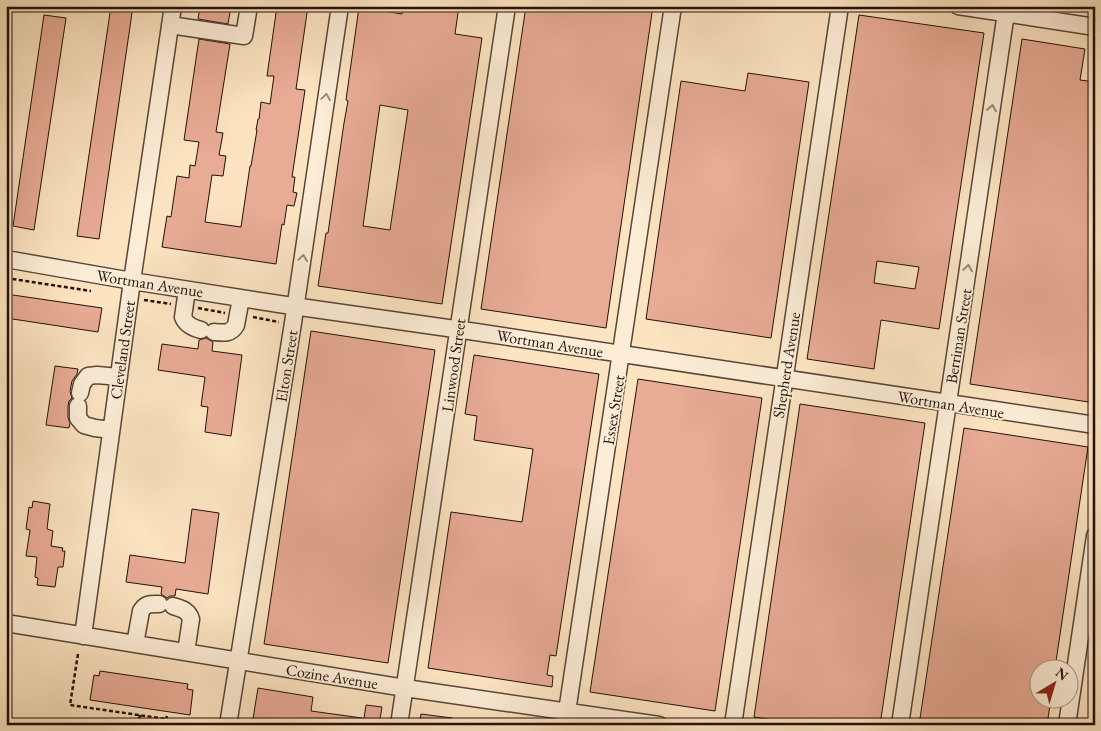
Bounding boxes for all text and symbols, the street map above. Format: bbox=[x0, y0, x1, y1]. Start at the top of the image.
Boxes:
one-way arrow bbox=[321, 93, 331, 102]
one-way arrow bbox=[986, 103, 997, 111]
one-way arrow bbox=[297, 254, 307, 263]
one-way arrow bbox=[962, 264, 973, 272]
street label: Wortman Avenue bbox=[95, 265, 205, 302]
street label: Berriman Street bbox=[941, 287, 976, 385]
street label: Cleveland Street bbox=[105, 299, 140, 401]
street label: Shepherd Avenue bbox=[768, 311, 805, 420]
street label: Linwood Street bbox=[437, 317, 470, 413]
street label: Wortman Avenue bbox=[495, 325, 605, 362]
street label: Elton Street bbox=[270, 329, 303, 404]
street label: Essex Street bbox=[598, 374, 629, 447]
street label: Wortman Avenue bbox=[896, 386, 1006, 423]
north arrow bbox=[1028, 658, 1078, 708]
street label: Cozine Avenue bbox=[284, 659, 379, 694]
text: N bbox=[1052, 663, 1073, 685]

